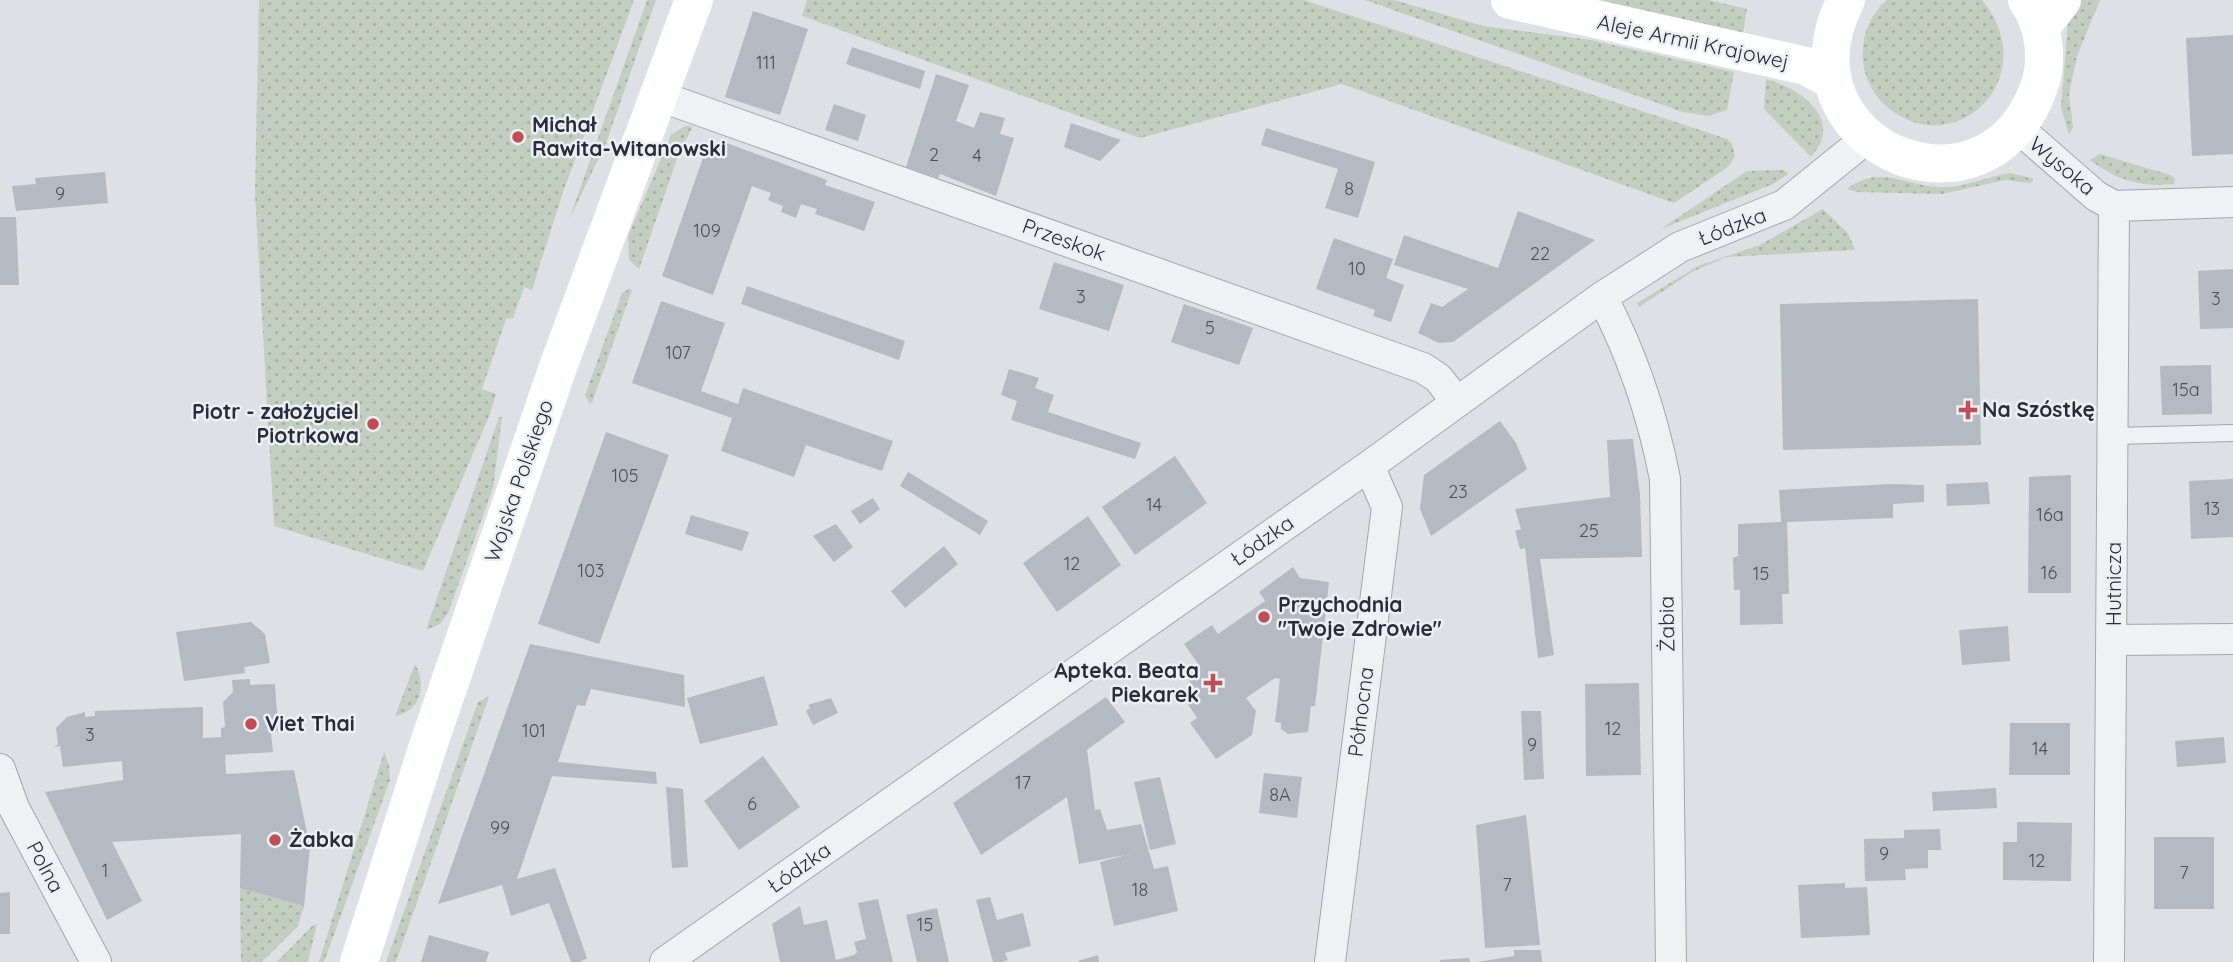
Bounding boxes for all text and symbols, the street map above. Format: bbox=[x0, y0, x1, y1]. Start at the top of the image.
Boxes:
street label: Aleje Armii Krajowej bbox=[1595, 8, 1791, 74]
house number: 111 bbox=[756, 51, 776, 74]
place label: Michał Rawita-Witanowski bbox=[532, 111, 726, 161]
marker: Michał Rawita-Witanowski bbox=[510, 129, 526, 145]
street label: Wysoka bbox=[2024, 130, 2101, 200]
house number: 2 bbox=[929, 143, 939, 166]
house number: 4 bbox=[972, 144, 982, 167]
house number: 8 bbox=[1344, 177, 1354, 200]
house number: 9 bbox=[55, 182, 65, 205]
street label: Łódzka bbox=[1694, 201, 1770, 251]
street label: Przeskok bbox=[1019, 212, 1110, 266]
house number: 109 bbox=[693, 219, 721, 242]
house number: 22 bbox=[1530, 242, 1550, 265]
house number: 10 bbox=[1348, 257, 1366, 280]
house number: 3 bbox=[1076, 285, 1086, 308]
house number: 3 bbox=[2211, 287, 2221, 310]
house number: 5 bbox=[1205, 316, 1215, 339]
house number: 107 bbox=[665, 341, 691, 364]
house number: 15a bbox=[2172, 378, 2200, 401]
street label: Wojska Polskiego bbox=[478, 396, 558, 565]
place label: Na Szóstkę bbox=[1982, 396, 2095, 422]
place label: Piotr - założyciel Piotrkowa bbox=[192, 398, 359, 448]
marker: Na Szóstkę bbox=[1960, 402, 1976, 418]
marker: Piotr - założyciel Piotrkowa bbox=[365, 416, 381, 432]
house number: 105 bbox=[611, 464, 639, 487]
house number: 23 bbox=[1448, 480, 1468, 503]
house number: 14 bbox=[1146, 493, 1162, 516]
house number: 13 bbox=[2204, 497, 2220, 520]
house number: 16a bbox=[2036, 503, 2064, 526]
street label: Łódzka bbox=[1225, 509, 1298, 571]
house number: 25 bbox=[1579, 519, 1599, 542]
street label: Hutnicza bbox=[2100, 542, 2126, 626]
house number: 12 bbox=[1064, 552, 1080, 575]
house number: 103 bbox=[578, 559, 604, 582]
house number: 16 bbox=[2041, 561, 2057, 584]
house number: 15 bbox=[1753, 562, 1769, 585]
place label: Przychodnia "Twoje Zdrowie" bbox=[1278, 591, 1442, 641]
street label: Żabia bbox=[1653, 596, 1679, 652]
marker: Przychodnia "Twoje Zdrowie" bbox=[1256, 609, 1272, 625]
place label: Apteka. Beata Piekarek bbox=[1054, 657, 1199, 707]
street label: Północna bbox=[1342, 665, 1378, 758]
marker: Apteka. Beata Piekarek bbox=[1205, 675, 1221, 691]
place label: Viet Thai bbox=[265, 710, 355, 736]
marker: Viet Thai bbox=[243, 716, 259, 732]
house number: 12 bbox=[1605, 717, 1621, 740]
house number: 101 bbox=[522, 719, 546, 742]
house number: 3 bbox=[85, 723, 95, 746]
house number: 9 bbox=[1527, 733, 1537, 756]
house number: 14 bbox=[2032, 737, 2048, 760]
house number: 17 bbox=[1015, 771, 1031, 794]
house number: 8A bbox=[1269, 783, 1291, 806]
house number: 6 bbox=[747, 792, 757, 815]
house number: 99 bbox=[490, 816, 510, 839]
place label: Żabka bbox=[289, 826, 354, 852]
marker: Żabka bbox=[267, 832, 283, 848]
street label: Polna bbox=[22, 836, 70, 897]
street label: Łódzka bbox=[762, 836, 835, 898]
house number: 9 bbox=[1879, 842, 1889, 865]
house number: 12 bbox=[2029, 849, 2045, 872]
house number: 1 bbox=[102, 859, 108, 882]
house number: 7 bbox=[2179, 861, 2189, 884]
house number: 7 bbox=[1502, 873, 1512, 896]
house number: 18 bbox=[1132, 878, 1148, 901]
house number: 15 bbox=[917, 913, 933, 936]

